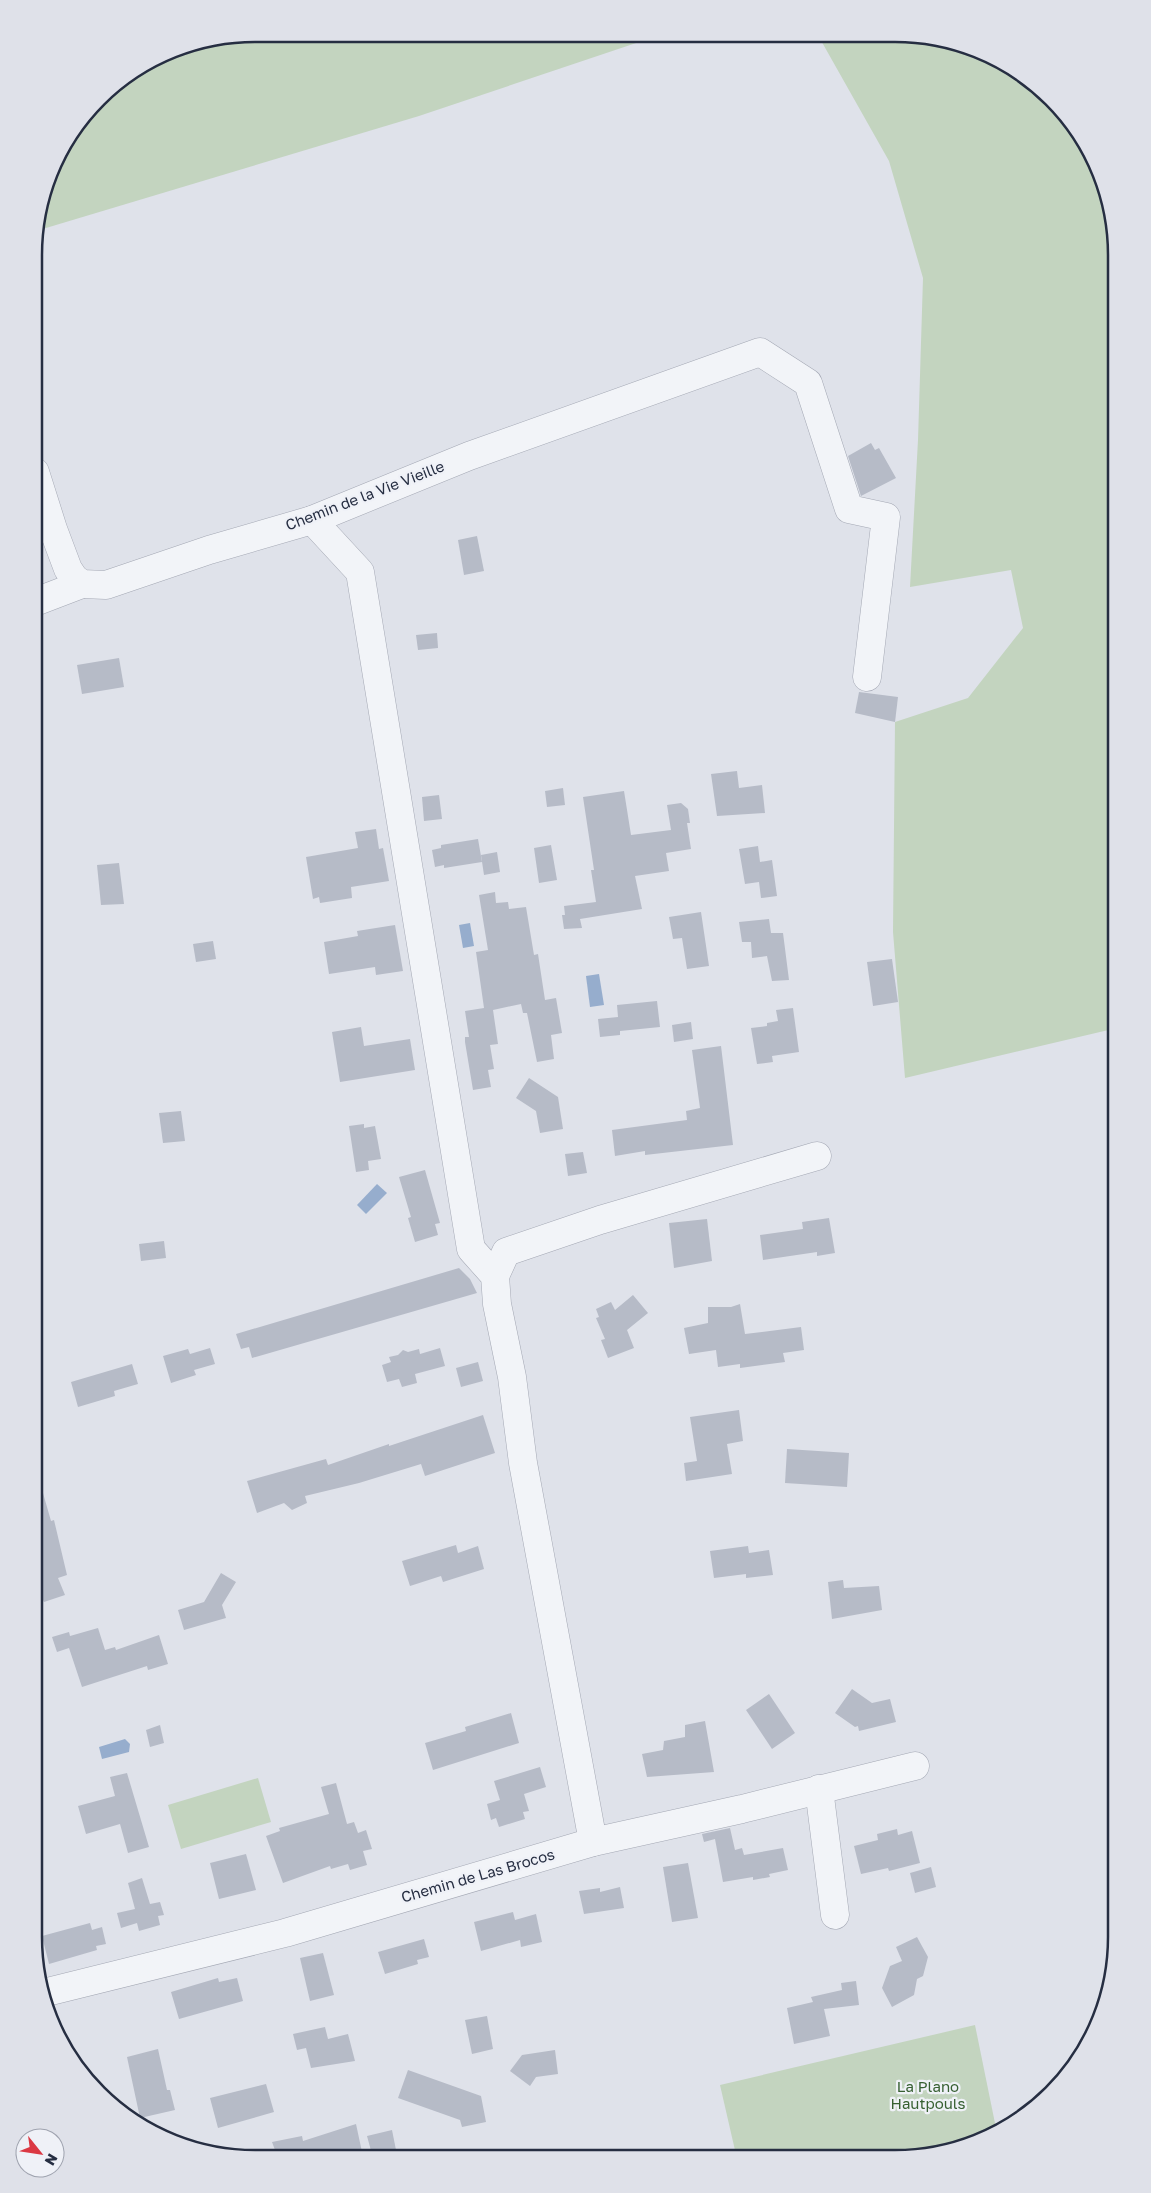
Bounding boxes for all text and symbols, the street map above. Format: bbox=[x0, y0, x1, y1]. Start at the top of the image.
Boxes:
street label: Chemin de la Vie Vieille bbox=[283, 456, 447, 534]
street label: Chemin de Las Brocos bbox=[399, 1844, 557, 1906]
park label: La Plano Hautpouls bbox=[890, 2077, 966, 2112]
north arrow bbox=[15, 2128, 65, 2178]
text: N bbox=[42, 2151, 62, 2169]

